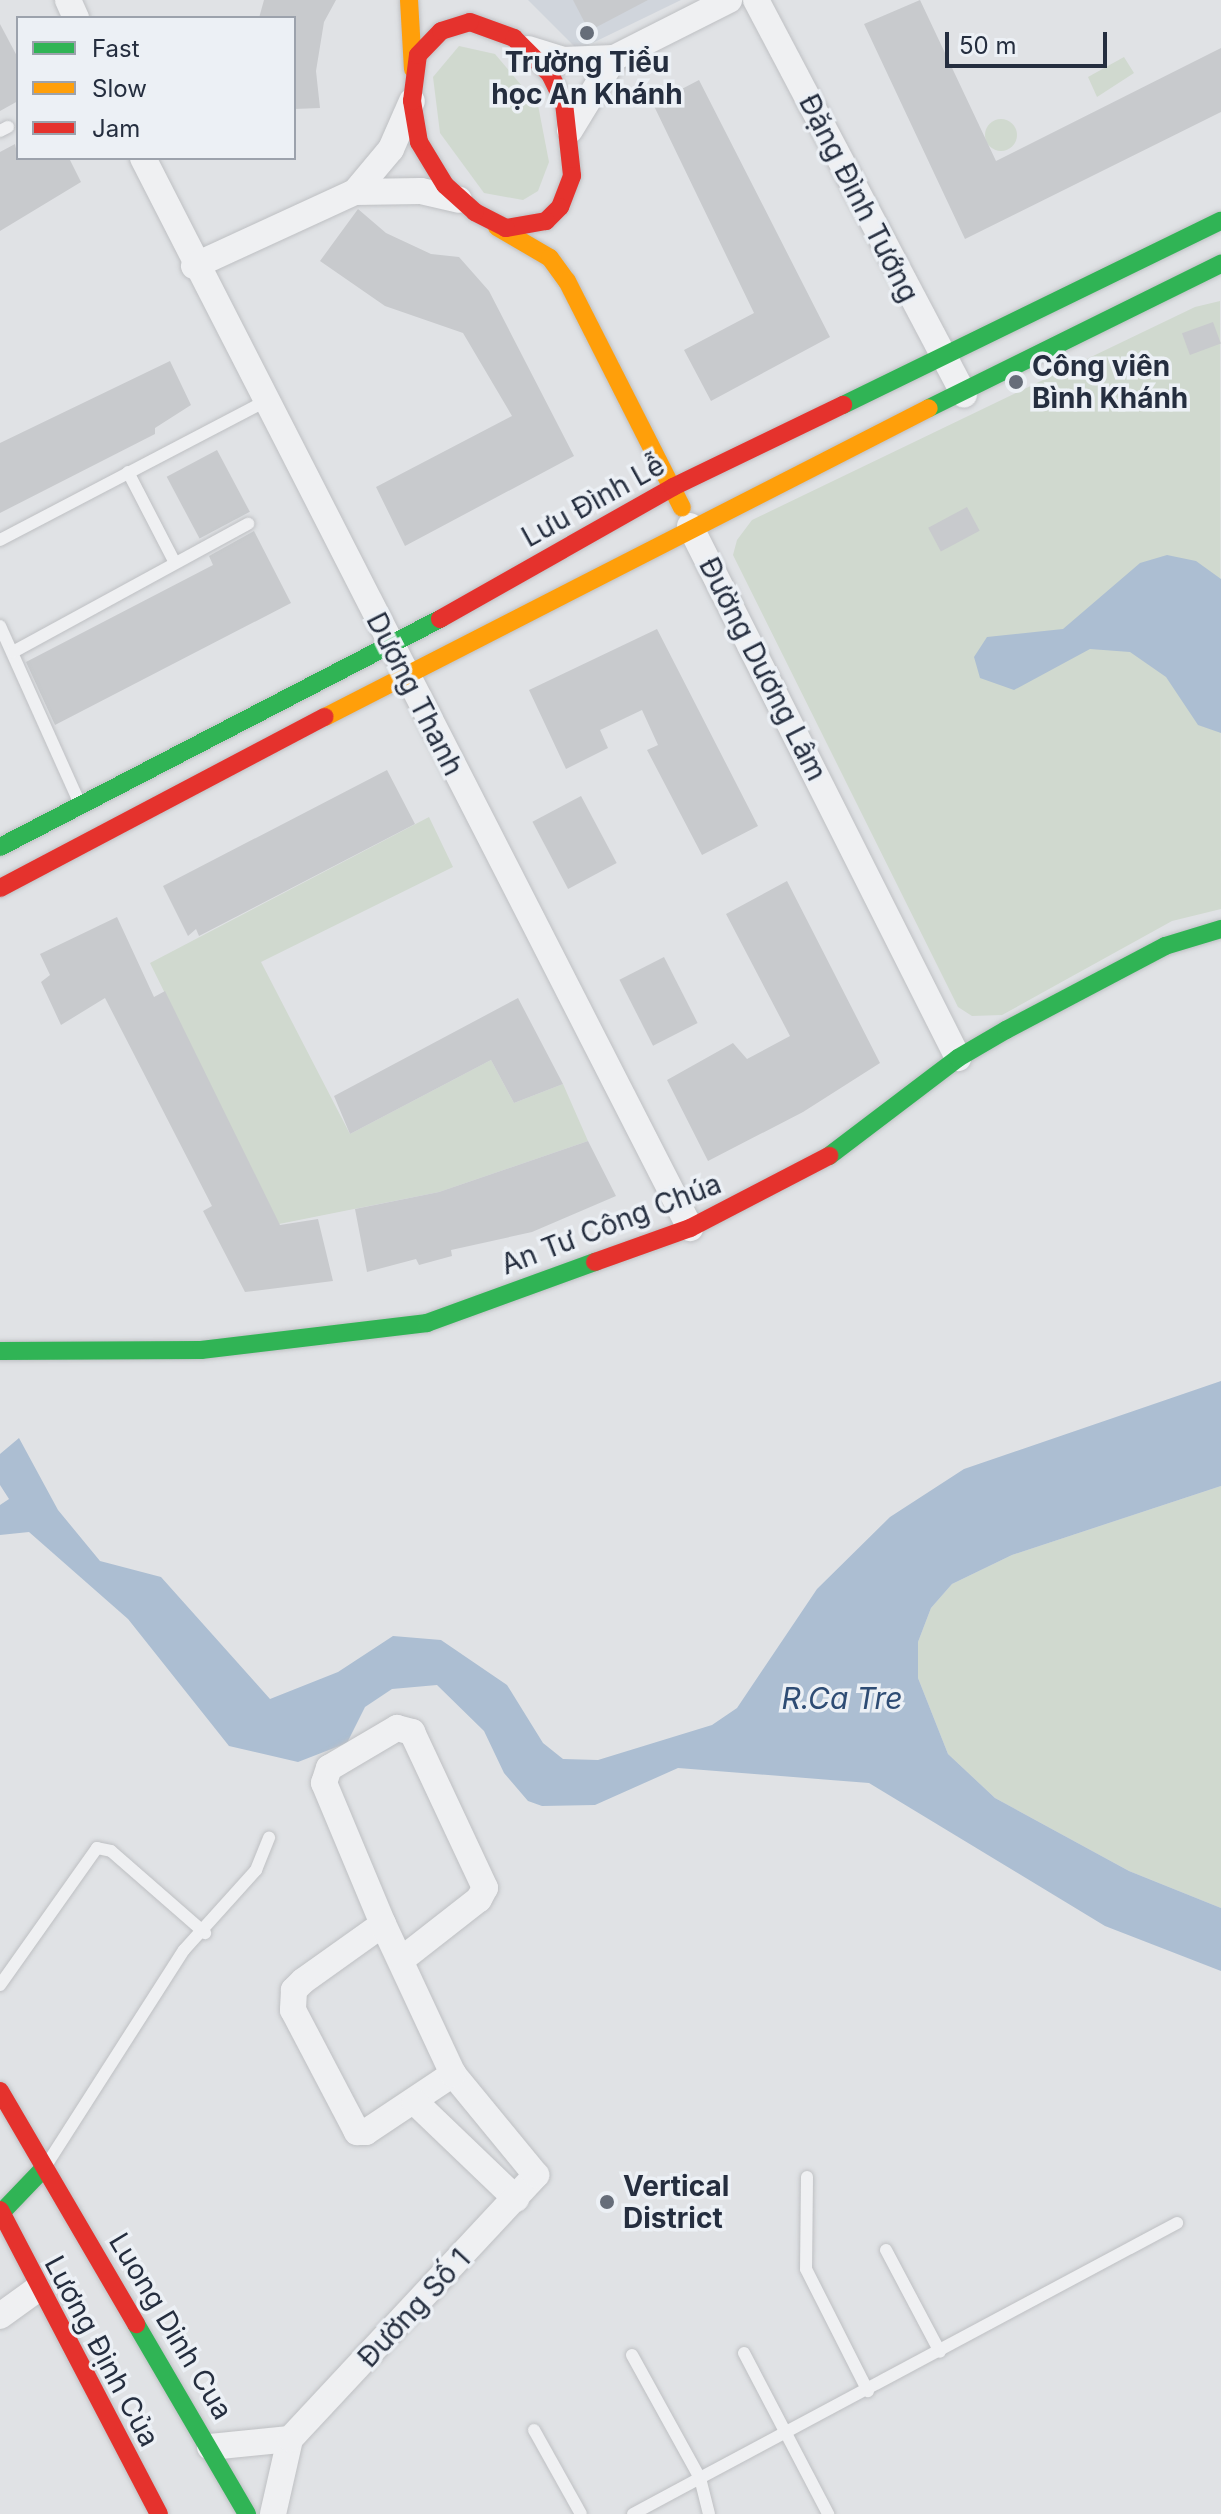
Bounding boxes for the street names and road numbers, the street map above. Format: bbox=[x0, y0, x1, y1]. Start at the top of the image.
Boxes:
street label: Đặng Đình Tướng bbox=[792, 89, 926, 307]
street label: Lưu Đình Lễ bbox=[516, 448, 670, 554]
street label: Đường Dương Lâm bbox=[692, 552, 834, 786]
street label: Dương Thanh bbox=[360, 607, 470, 781]
street label: An Tư Công Chúa bbox=[496, 1167, 726, 1281]
street label: Luong Dinh Cua bbox=[102, 2227, 240, 2425]
street label: Đường Số 1 bbox=[351, 2242, 477, 2374]
street label: Lương Định Của bbox=[38, 2250, 166, 2452]

